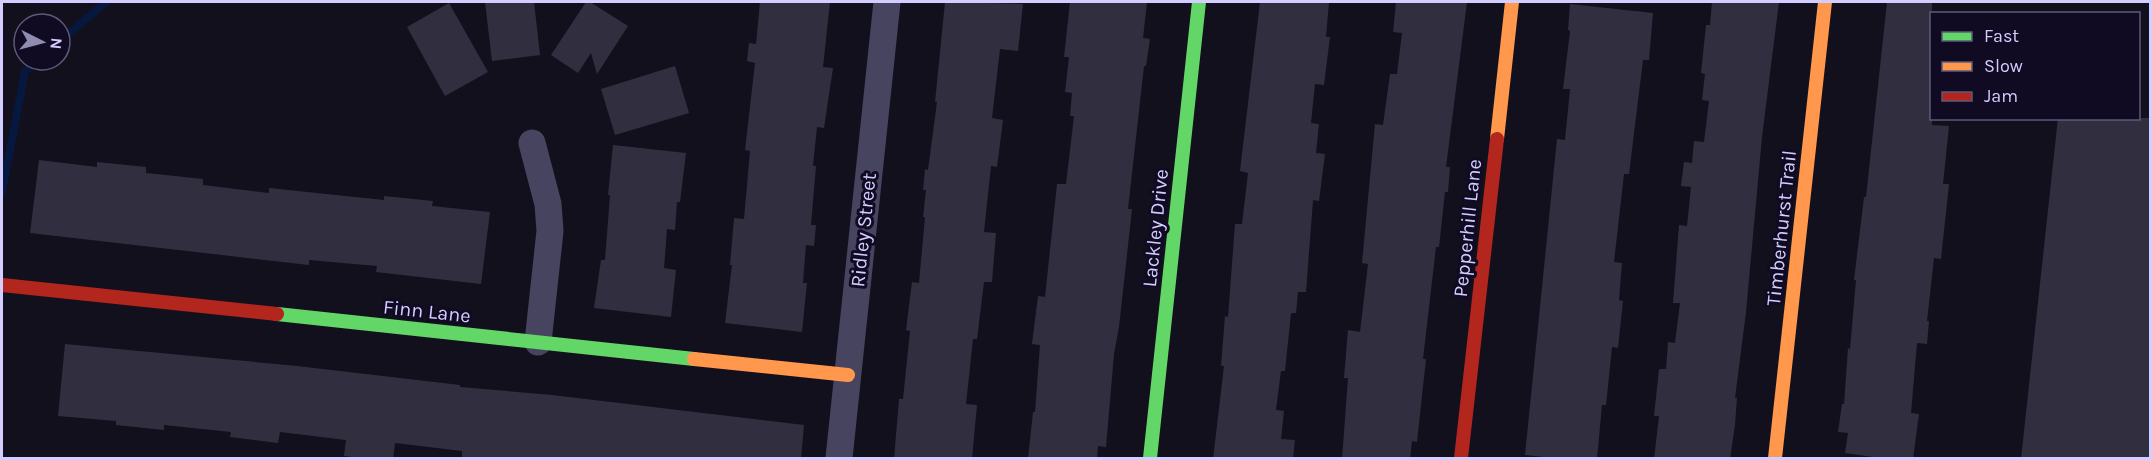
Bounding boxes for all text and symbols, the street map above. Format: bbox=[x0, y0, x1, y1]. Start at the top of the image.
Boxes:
north arrow bbox=[12, 12, 72, 72]
legend bbox=[1930, 12, 2140, 120]
text: Fast bbox=[1984, 25, 2019, 47]
text: N bbox=[46, 37, 66, 50]
text: Slow bbox=[1984, 55, 2023, 77]
text: Jam bbox=[1984, 85, 2018, 107]
street label: Timberhurst Trail bbox=[1762, 149, 1801, 307]
street label: Pepperhill Lane bbox=[1449, 158, 1486, 298]
street label: Lackley Drive bbox=[1138, 168, 1173, 288]
street label: Ridley Street bbox=[846, 171, 881, 288]
street label: Finn Lane bbox=[382, 295, 472, 328]

